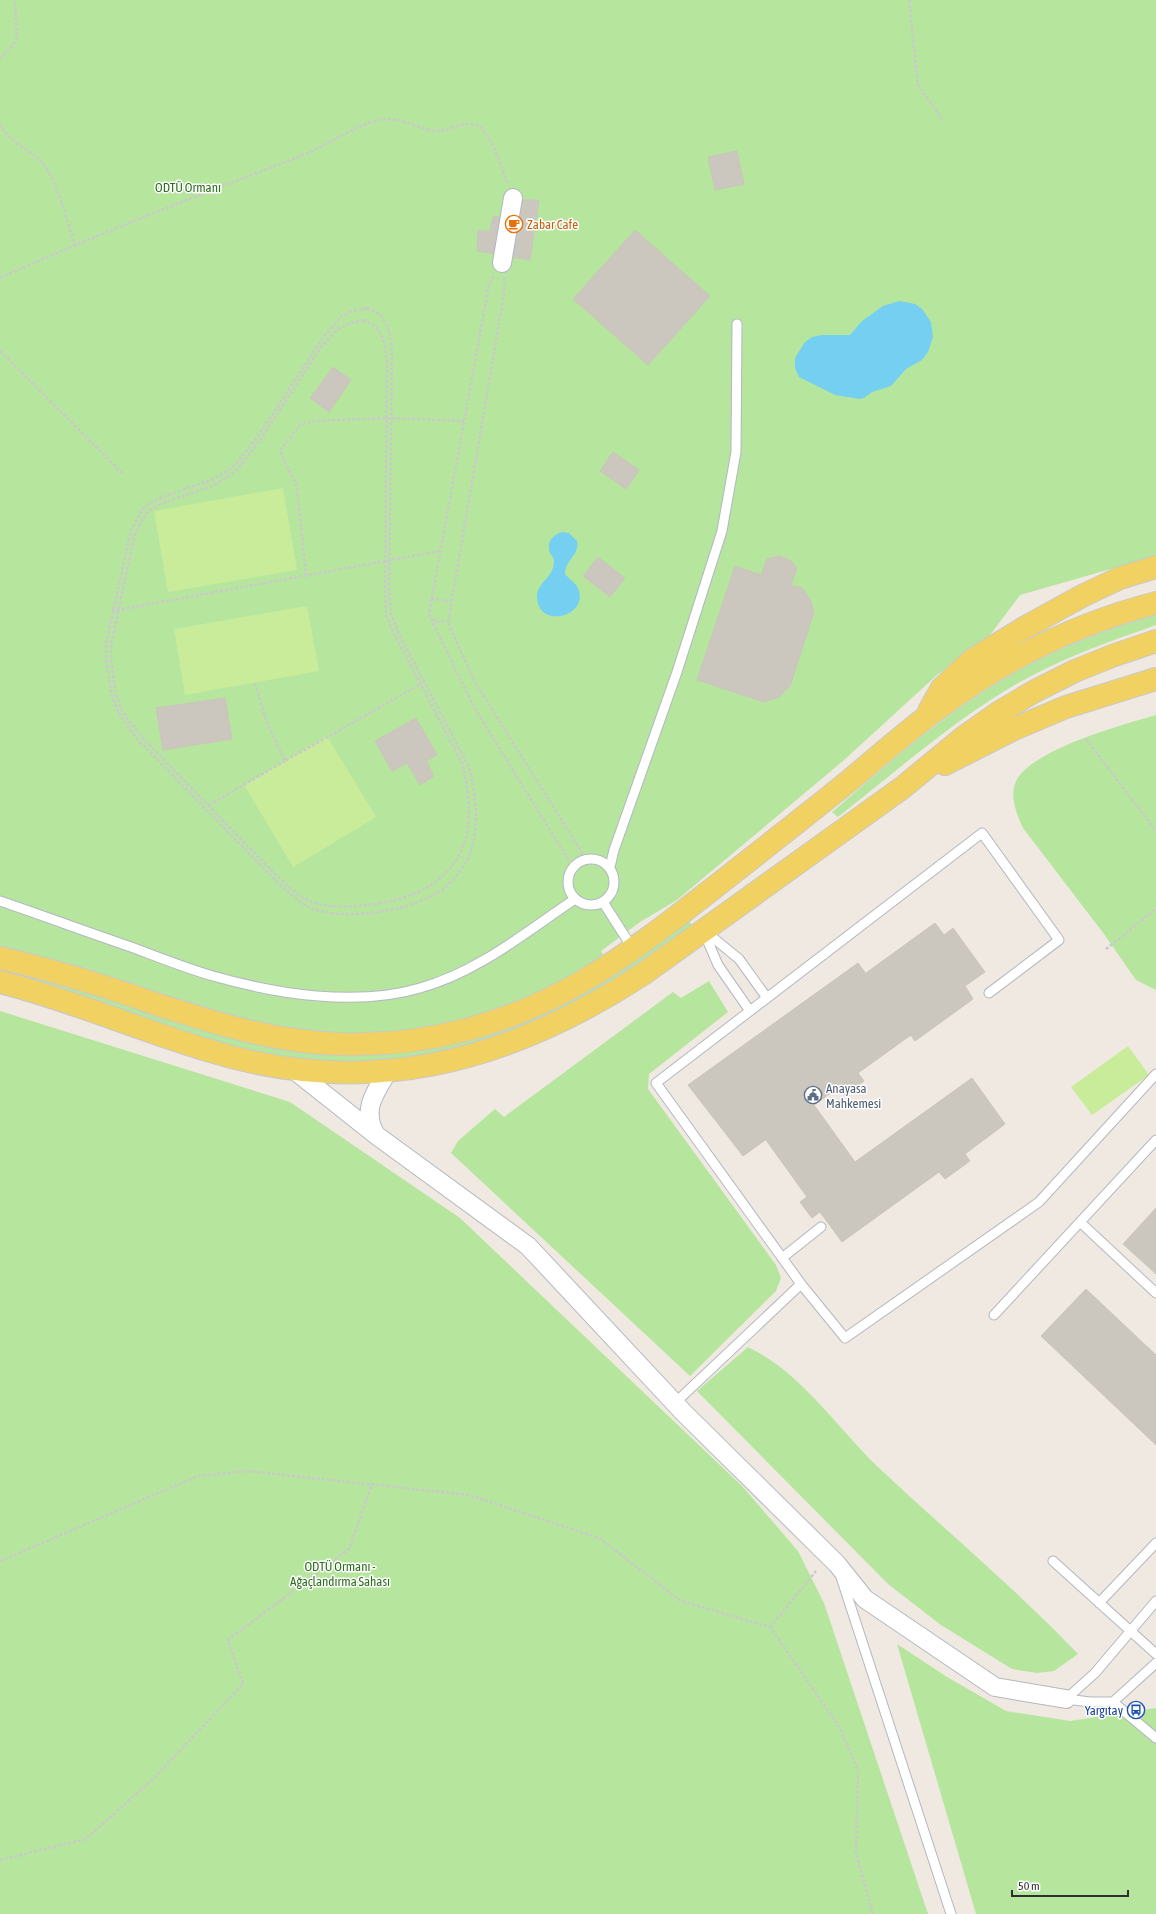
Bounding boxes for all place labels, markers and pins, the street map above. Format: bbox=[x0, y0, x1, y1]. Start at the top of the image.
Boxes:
cafe icon: Zabar Cafe bbox=[504, 214, 524, 234]
place label: Zabar Cafe bbox=[527, 217, 578, 232]
place label: Anayasa Mahkemesi bbox=[826, 1081, 881, 1111]
public building icon: Anayasa Mahkemesi bbox=[803, 1085, 823, 1105]
bus stop icon: Yargıtay bbox=[1126, 1700, 1146, 1720]
place label: Yargıtay bbox=[1085, 1703, 1124, 1718]

